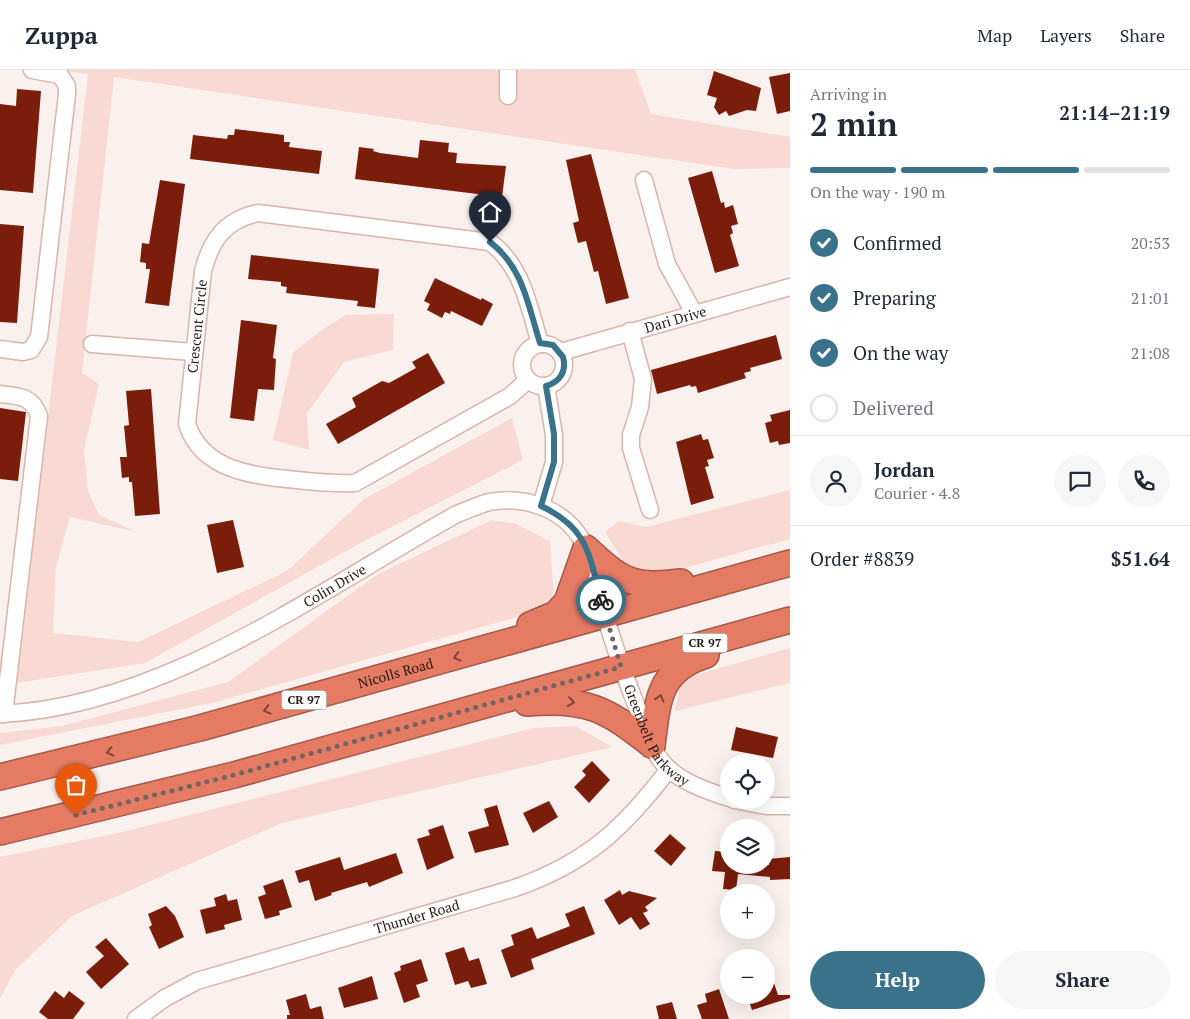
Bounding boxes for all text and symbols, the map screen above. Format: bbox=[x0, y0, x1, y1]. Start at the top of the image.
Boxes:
text: Zuppa bbox=[25, 19, 98, 51]
text: Map bbox=[977, 23, 1012, 47]
text: Layers bbox=[1040, 23, 1092, 47]
text: Share bbox=[1120, 23, 1165, 47]
text: Arriving in bbox=[810, 83, 887, 105]
text: 21:14–21:19 bbox=[1059, 100, 1170, 125]
text: 2 min bbox=[810, 103, 898, 145]
text: On the way · 190 m bbox=[810, 181, 945, 203]
pin bbox=[469, 191, 511, 242]
icon: home bbox=[476, 198, 504, 226]
icon: check bbox=[810, 229, 838, 257]
text: Confirmed bbox=[853, 230, 942, 255]
text: 20:53 bbox=[1131, 232, 1170, 254]
street label: Crescent Circle bbox=[182, 278, 211, 374]
icon: check bbox=[810, 284, 838, 312]
text: Preparing bbox=[853, 285, 936, 310]
text: 21:01 bbox=[1131, 287, 1170, 309]
street label: Dari Drive bbox=[642, 301, 708, 337]
icon: check bbox=[810, 339, 838, 367]
text: On the way bbox=[853, 340, 948, 365]
text: 21:08 bbox=[1131, 342, 1170, 364]
text: Delivered bbox=[853, 395, 934, 420]
button: person bbox=[810, 455, 862, 507]
button: chat bbox=[1054, 455, 1106, 507]
button: phone bbox=[1118, 455, 1170, 507]
text: Jordan bbox=[874, 457, 935, 482]
text: Courier · 4.8 bbox=[874, 482, 960, 504]
text: Order #8839 bbox=[810, 546, 914, 571]
text: $51.64 bbox=[1111, 546, 1170, 571]
street label: Colin Drive bbox=[299, 559, 369, 611]
courier bbox=[576, 575, 626, 625]
icon: bike bbox=[587, 586, 615, 614]
road number: CR 97 bbox=[682, 634, 728, 652]
one-way arrow bbox=[454, 652, 462, 662]
street label: Nicolls Road bbox=[355, 653, 436, 692]
street label: Greenbelt Parkway bbox=[620, 681, 694, 790]
road number: CR 97 bbox=[282, 690, 326, 710]
one-way arrow bbox=[655, 694, 665, 702]
one-way arrow bbox=[567, 696, 575, 707]
one-way arrow bbox=[263, 704, 271, 715]
one-way arrow bbox=[106, 746, 114, 757]
map controls bbox=[720, 754, 775, 1004]
button: locate bbox=[720, 754, 775, 809]
pin bbox=[55, 764, 97, 815]
icon: bag bbox=[62, 771, 90, 799]
button: layers bbox=[720, 819, 775, 874]
button: + bbox=[720, 884, 775, 939]
street label: Thunder Road bbox=[372, 895, 462, 938]
button: − bbox=[720, 949, 775, 1004]
button: Help bbox=[810, 951, 985, 1009]
button: Share bbox=[995, 951, 1170, 1009]

